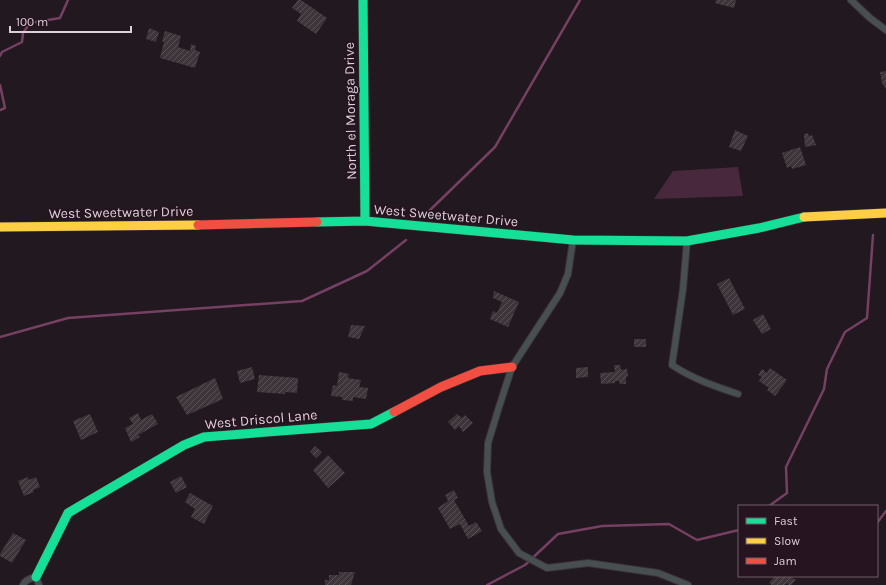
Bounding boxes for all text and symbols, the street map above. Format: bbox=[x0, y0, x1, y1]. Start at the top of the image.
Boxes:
scale bar bbox=[10, 8, 131, 34]
text: 100 m bbox=[16, 15, 48, 29]
street label: North el Moraga Drive bbox=[341, 42, 360, 180]
street label: West Sweetwater Drive bbox=[373, 201, 519, 230]
street label: West Sweetwater Drive bbox=[48, 203, 194, 222]
street label: West Driscol Lane bbox=[204, 406, 318, 433]
legend bbox=[738, 505, 878, 577]
text: Fast bbox=[774, 514, 798, 528]
text: Slow bbox=[774, 534, 800, 548]
text: Jam bbox=[774, 554, 797, 568]

